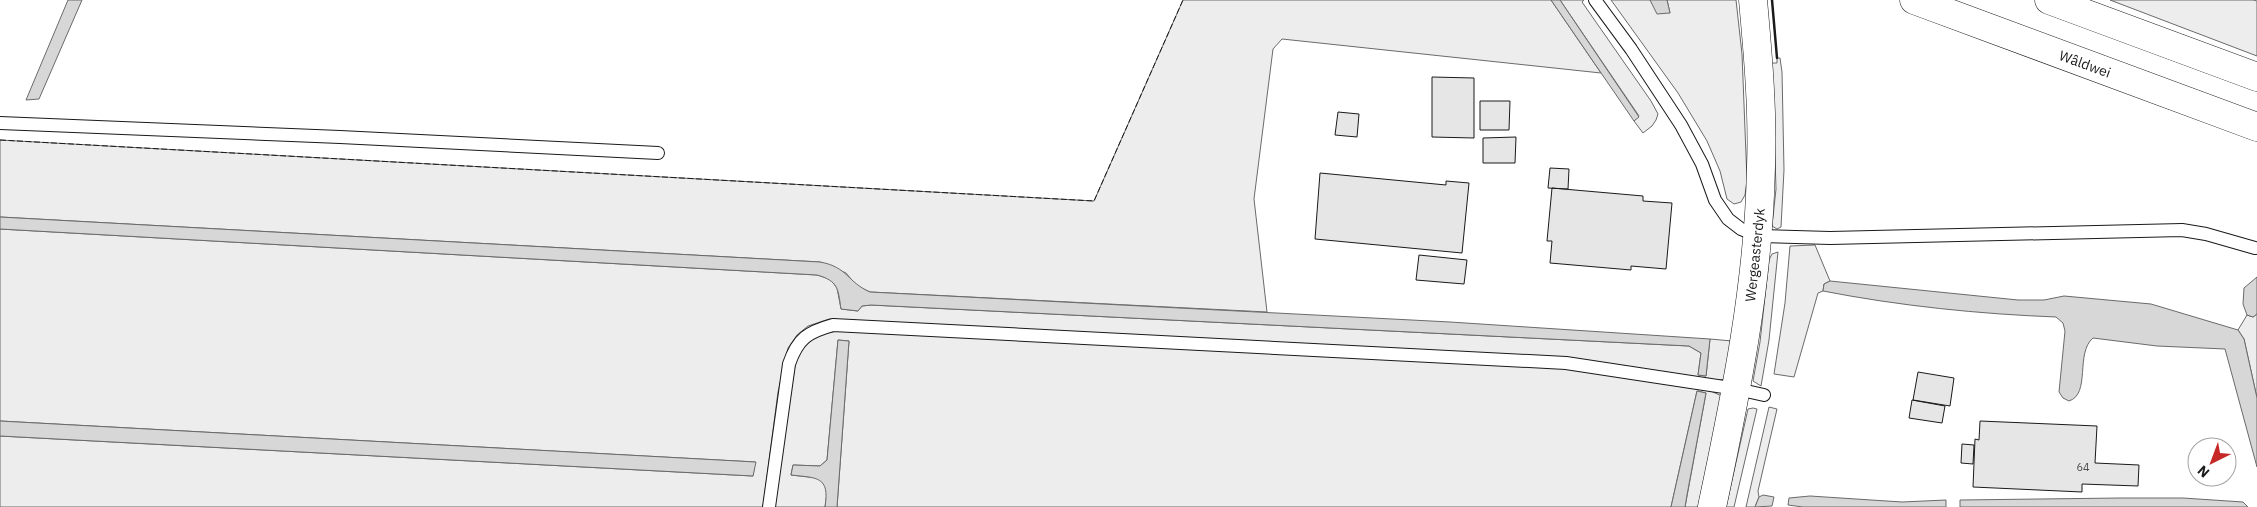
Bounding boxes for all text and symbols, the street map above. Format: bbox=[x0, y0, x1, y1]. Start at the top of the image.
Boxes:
street label: Wâldwei bbox=[2057, 46, 2113, 82]
street label: Wergeasterdyk bbox=[1741, 207, 1769, 303]
north arrow bbox=[2187, 437, 2237, 487]
house number: 64 bbox=[2076, 460, 2090, 474]
text: N bbox=[2194, 462, 2213, 482]

